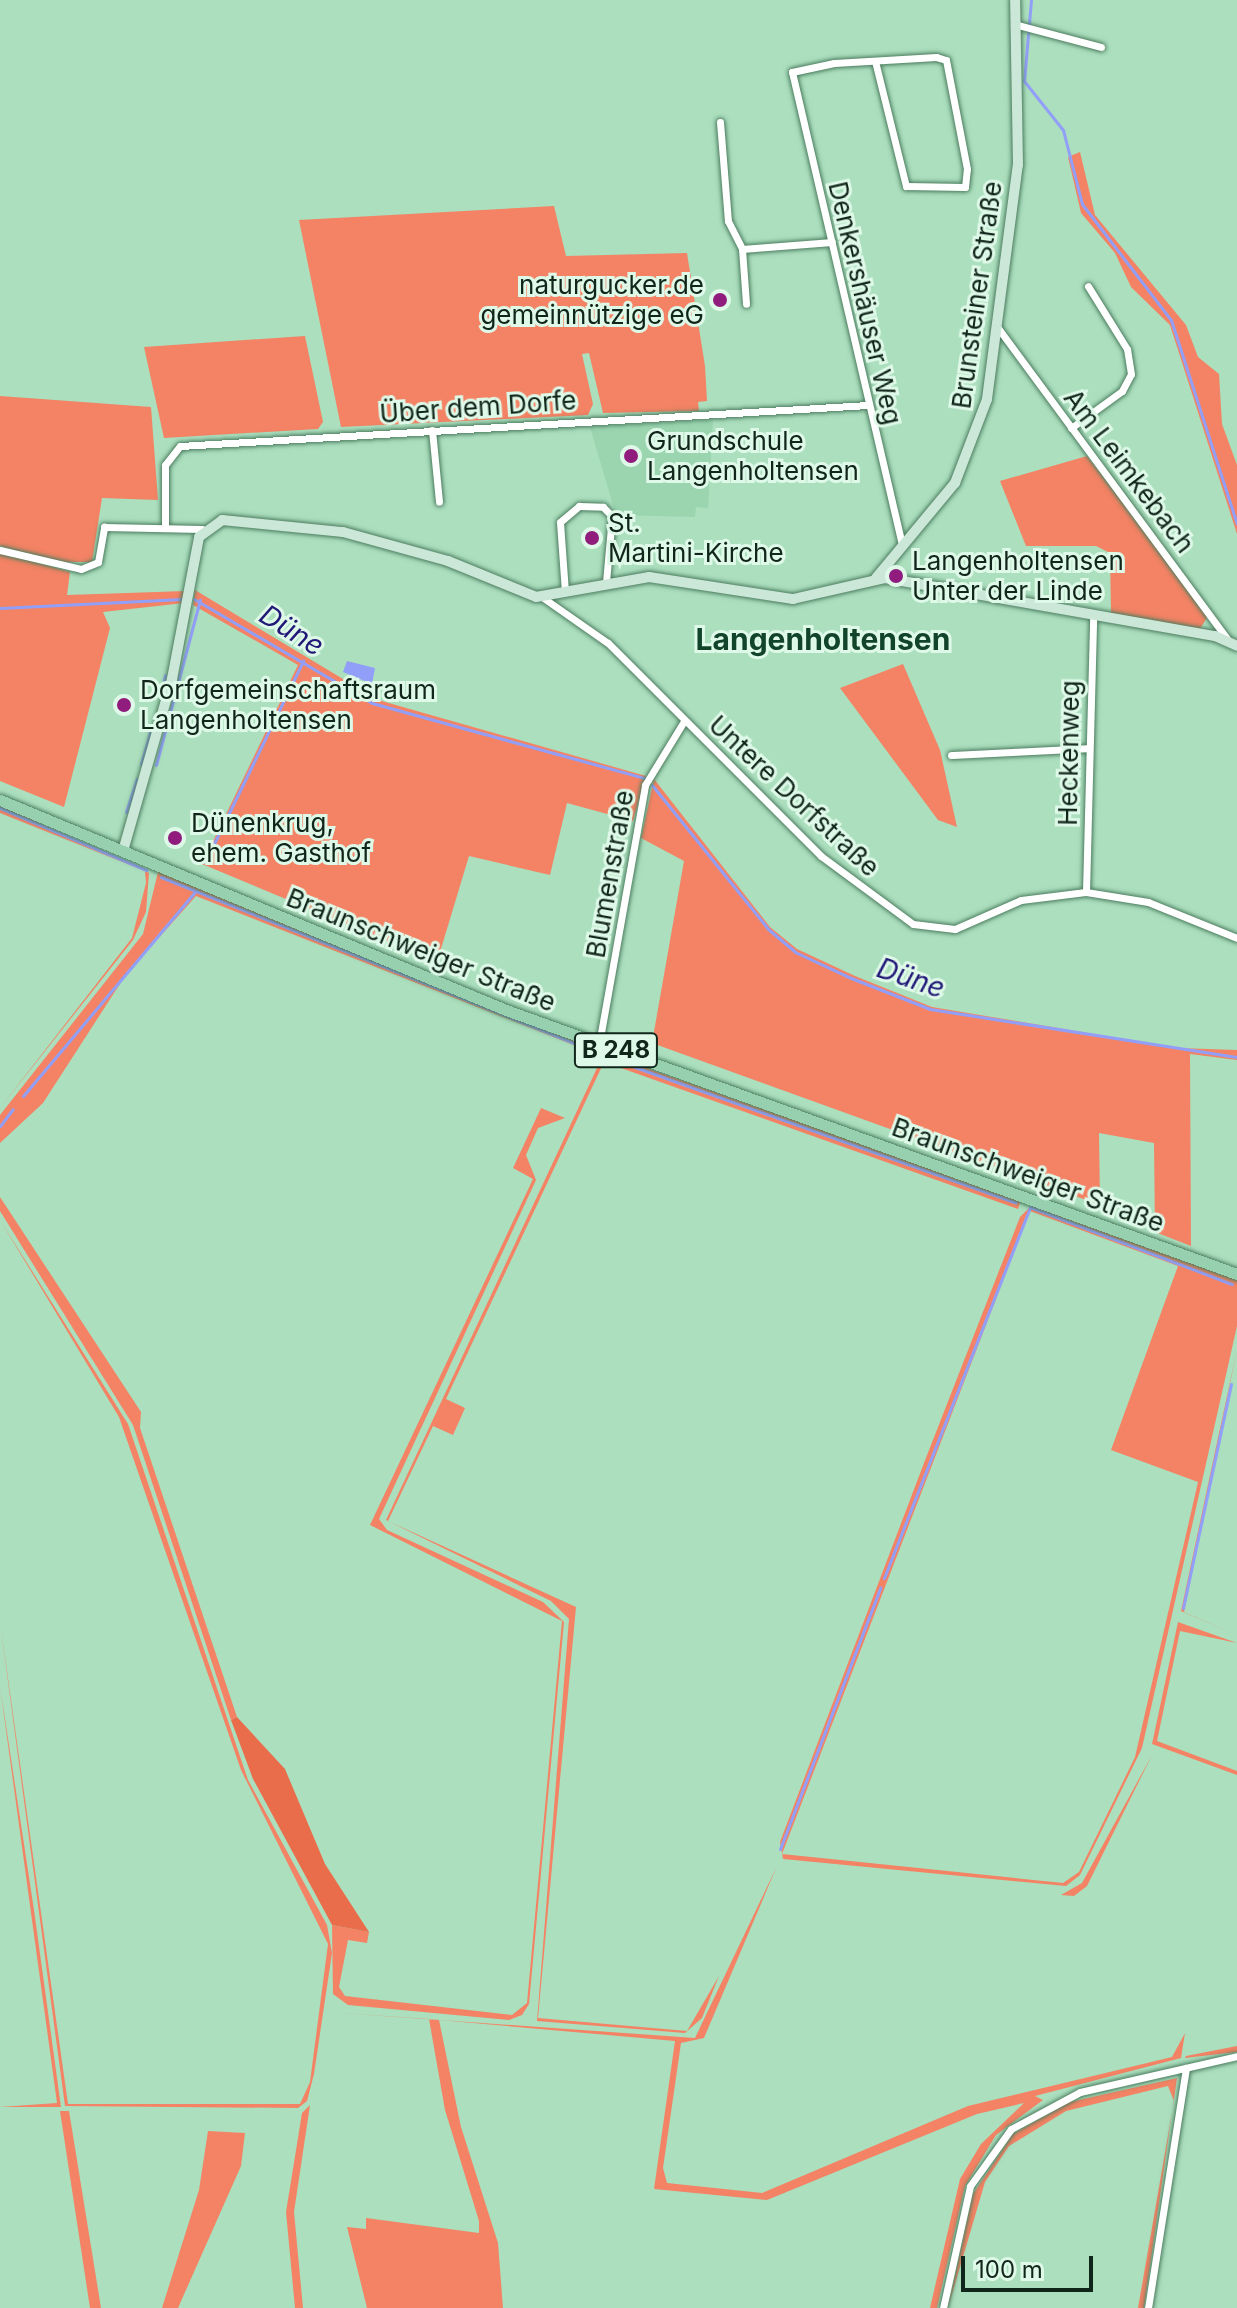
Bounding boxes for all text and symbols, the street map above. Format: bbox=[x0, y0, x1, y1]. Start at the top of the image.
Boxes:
street label: Denkershäuser Weg bbox=[822, 178, 908, 428]
street label: Brunsteiner Straße bbox=[946, 179, 1008, 411]
place label: naturgucker.de gemeinnützige eG bbox=[480, 269, 704, 330]
marker: naturgucker.de gemeinnützige eG bbox=[711, 291, 729, 309]
street label: Am Leimkebach bbox=[1057, 383, 1201, 559]
street label: Über dem Dorfe bbox=[379, 385, 577, 429]
place label: Grundschule Langenholtensen bbox=[647, 425, 859, 486]
marker: Grundschule Langenholtensen bbox=[622, 447, 640, 465]
place label: St. Martini-Kirche bbox=[608, 507, 784, 568]
marker: St. Martini-Kirche bbox=[583, 529, 601, 547]
place label: Langenholtensen Unter der Linde bbox=[912, 545, 1124, 606]
marker: Langenholtensen Unter der Linde bbox=[887, 567, 905, 585]
water label: Düne bbox=[254, 597, 330, 663]
district label: Langenholtensen bbox=[696, 621, 950, 657]
place label: Dorfgemeinschaftsraum Langenholtensen bbox=[140, 674, 436, 736]
street label: Heckenweg bbox=[1052, 680, 1086, 826]
marker: Dorfgemeinschaftsraum Langenholtensen bbox=[115, 696, 133, 714]
street label: Untere Dorfstraße bbox=[702, 709, 886, 883]
street label: Blumenstraße bbox=[580, 788, 640, 960]
place label: Dünenkrug, ehem. Gasthof bbox=[191, 807, 371, 868]
marker: Dünenkrug, ehem. Gasthof bbox=[166, 829, 184, 847]
street label: Braunschweiger Straße bbox=[282, 882, 560, 1018]
water label: Düne bbox=[873, 951, 949, 1005]
road number: B 248 bbox=[572, 1030, 660, 1070]
street label: Braunschweiger Straße bbox=[888, 1111, 1168, 1239]
scale bar bbox=[965, 2240, 1097, 2290]
text: 100 m bbox=[975, 2255, 1043, 2284]

